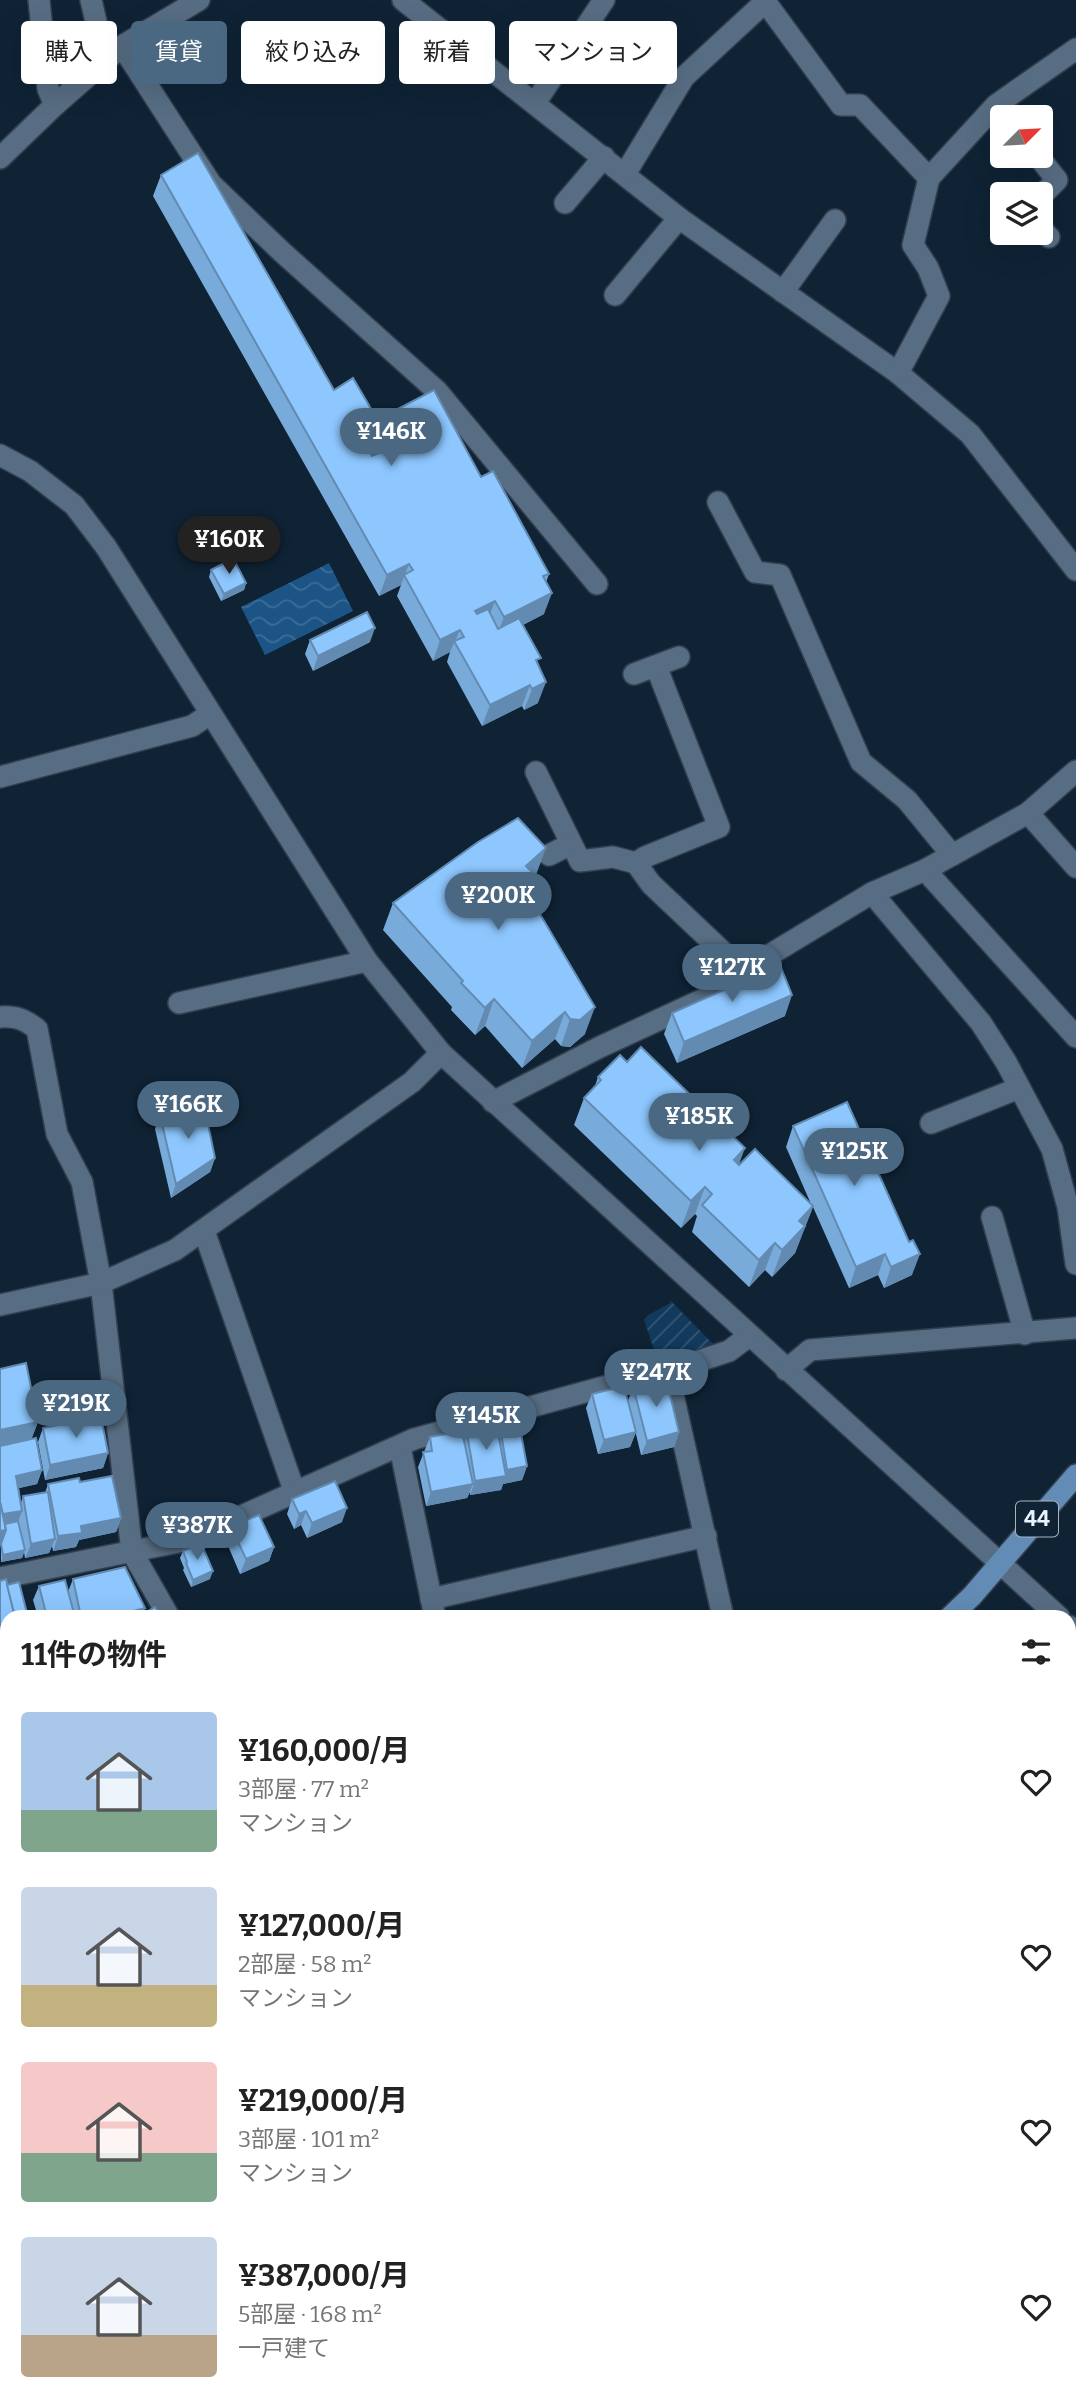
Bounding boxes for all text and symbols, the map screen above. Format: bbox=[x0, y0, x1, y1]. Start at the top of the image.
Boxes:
chip: 購入 bbox=[21, 21, 117, 84]
chip: 賃貸 bbox=[131, 21, 227, 84]
chip: 絞り込み bbox=[241, 21, 385, 84]
chip: 新着 bbox=[399, 21, 495, 84]
chip: マンション bbox=[509, 21, 677, 84]
north arrow bbox=[990, 105, 1054, 168]
map controls bbox=[990, 105, 1053, 245]
button: layers bbox=[990, 182, 1053, 245]
pin: ¥146K bbox=[342, 408, 440, 468]
text: ¥146K bbox=[356, 417, 426, 445]
pin: ¥160K bbox=[180, 516, 278, 576]
text: ¥160K bbox=[194, 525, 264, 553]
pin: ¥200K bbox=[449, 872, 547, 932]
text: ¥200K bbox=[461, 881, 535, 909]
pin: ¥127K bbox=[683, 944, 781, 1004]
text: ¥127K bbox=[698, 953, 766, 981]
pin: ¥166K bbox=[139, 1082, 237, 1141]
text: ¥166K bbox=[153, 1090, 223, 1118]
pin: ¥185K bbox=[650, 1094, 748, 1153]
text: ¥185K bbox=[665, 1102, 733, 1130]
pin: ¥125K bbox=[805, 1128, 903, 1188]
text: ¥125K bbox=[820, 1137, 888, 1165]
pin: ¥247K bbox=[607, 1350, 705, 1409]
text: ¥247K bbox=[620, 1358, 692, 1386]
pin: ¥219K bbox=[27, 1380, 125, 1440]
text: ¥219K bbox=[42, 1389, 110, 1417]
pin: ¥145K bbox=[437, 1392, 535, 1452]
text: ¥145K bbox=[451, 1401, 521, 1429]
pin: ¥387K bbox=[148, 1502, 246, 1562]
road number: 44 bbox=[1016, 1502, 1058, 1536]
text: ¥387K bbox=[161, 1511, 233, 1539]
icon: filters bbox=[1017, 1633, 1055, 1671]
text: 11件の物件 bbox=[21, 1637, 167, 1673]
text: ¥160,000/月 bbox=[238, 1733, 411, 1769]
icon: home bbox=[77, 1740, 161, 1824]
icon: heart bbox=[1017, 1763, 1055, 1801]
text: 3部屋 · 77 m² bbox=[238, 1775, 369, 1803]
text: マンション bbox=[238, 1809, 353, 1837]
text: ¥127,000/月 bbox=[238, 1908, 405, 1944]
icon: home bbox=[77, 1915, 161, 1999]
icon: heart bbox=[1017, 1938, 1055, 1976]
text: 2部屋 · 58 m² bbox=[238, 1950, 371, 1978]
text: マンション bbox=[238, 1984, 353, 2012]
text: ¥219,000/月 bbox=[238, 2083, 408, 2119]
icon: home bbox=[77, 2090, 161, 2174]
icon: heart bbox=[1017, 2113, 1055, 2151]
text: 3部屋 · 101 m² bbox=[238, 2125, 379, 2153]
text: マンション bbox=[238, 2159, 353, 2187]
text: ¥387,000/月 bbox=[238, 2258, 410, 2294]
icon: home bbox=[77, 2265, 161, 2349]
icon: heart bbox=[1017, 2288, 1055, 2326]
text: 5部屋 · 168 m² bbox=[238, 2300, 382, 2328]
text: 一戸建て bbox=[238, 2334, 330, 2362]

